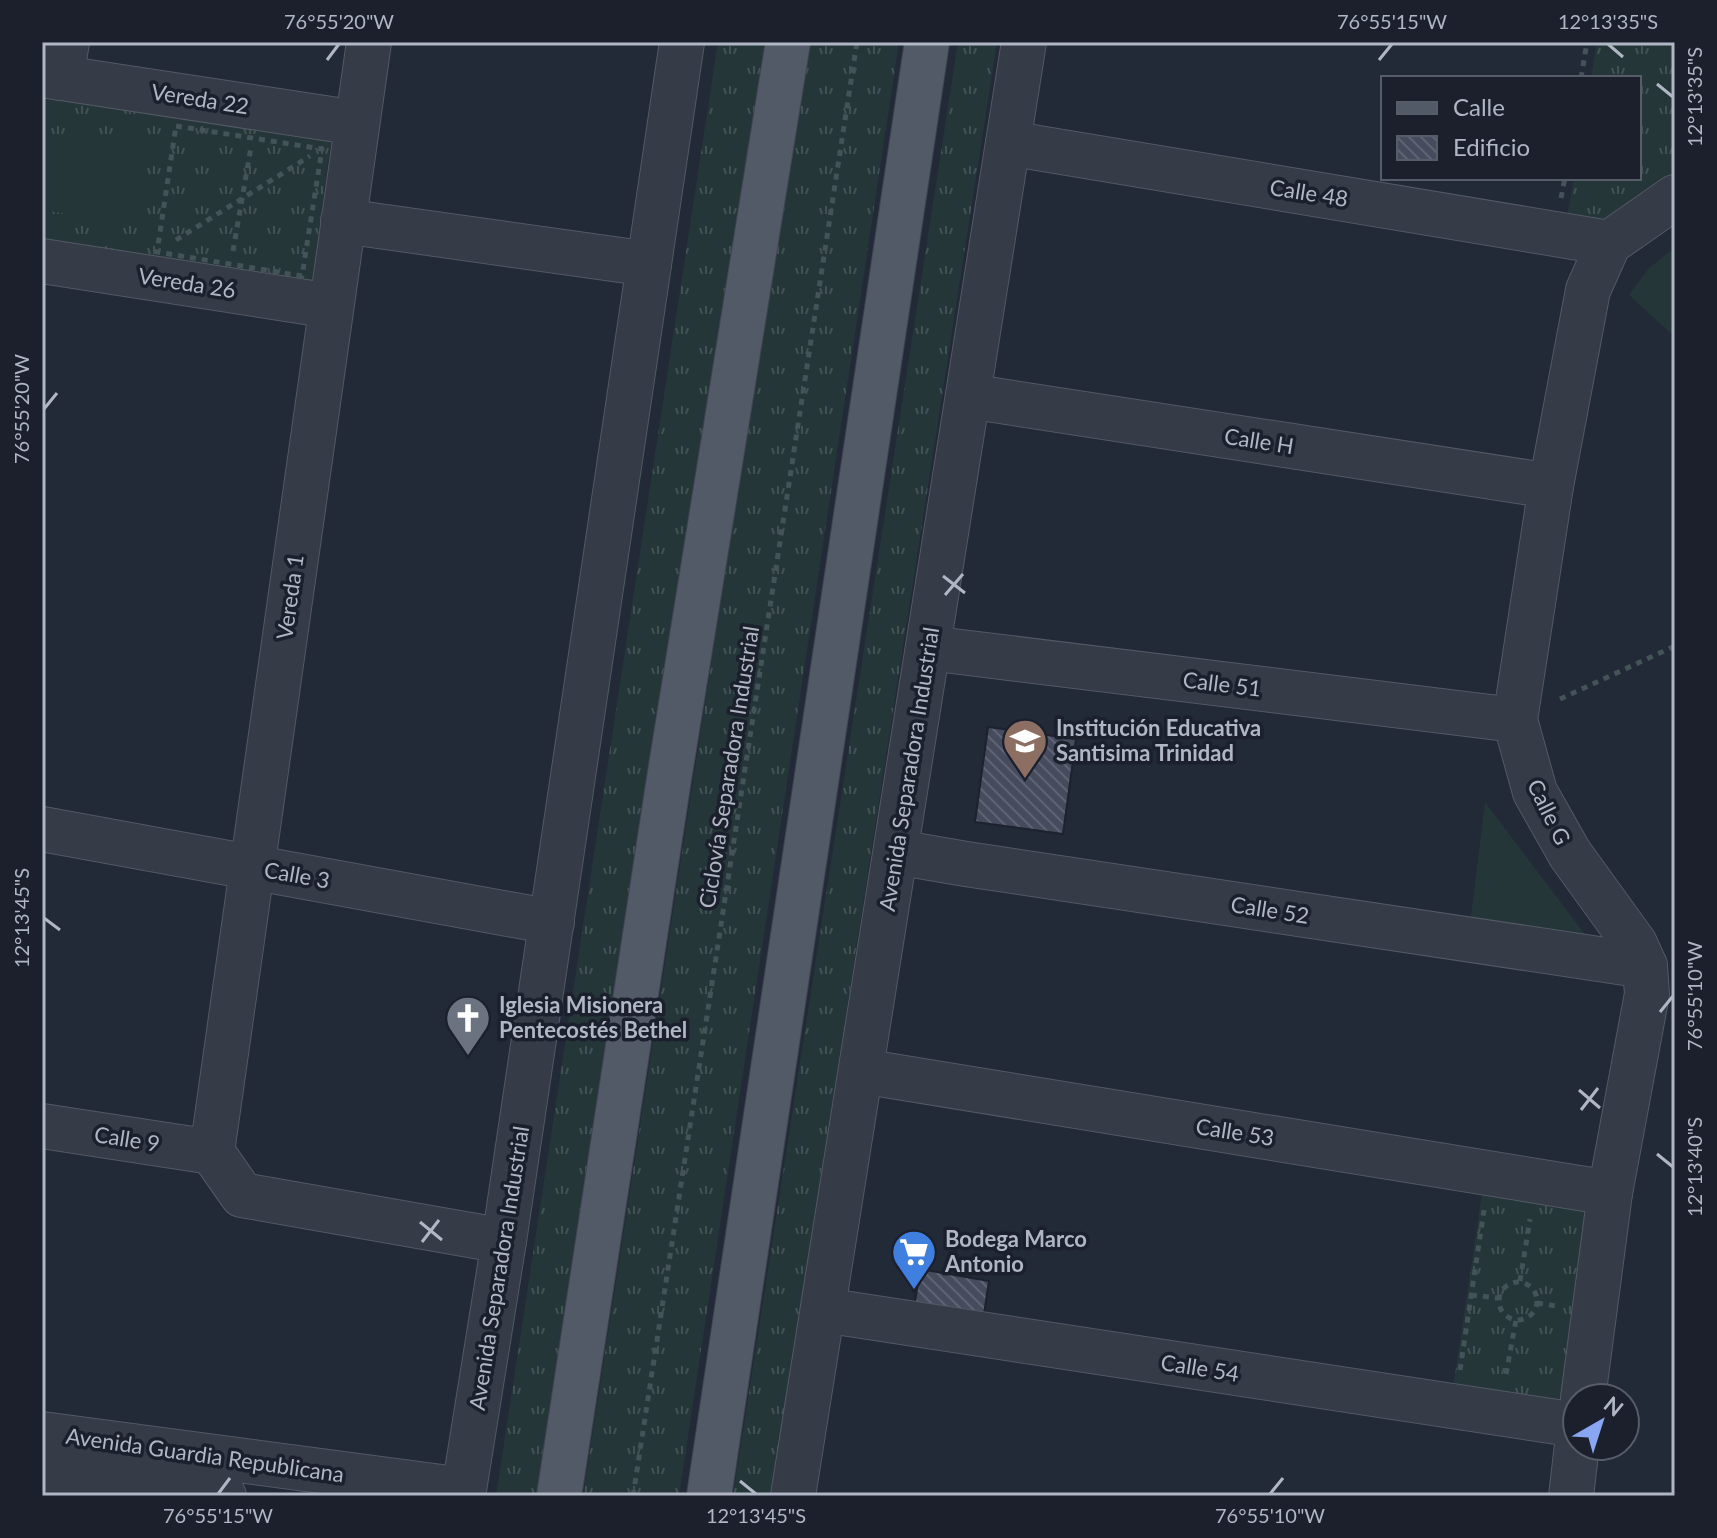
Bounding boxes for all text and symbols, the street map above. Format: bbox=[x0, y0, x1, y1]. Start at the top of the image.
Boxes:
text: 76°55'20"W bbox=[284, 9, 394, 33]
text: 76°55'15"W bbox=[1337, 9, 1447, 33]
text: 12°13'35"S bbox=[1558, 9, 1658, 33]
text: 12°13'35"S bbox=[1682, 47, 1706, 147]
legend bbox=[1381, 76, 1641, 180]
street label: Vereda 22 bbox=[149, 77, 251, 120]
text: Calle bbox=[1453, 92, 1505, 121]
text: Edificio bbox=[1453, 132, 1530, 161]
street label: Calle 48 bbox=[1268, 173, 1350, 212]
street label: Vereda 26 bbox=[136, 261, 238, 304]
text: 76°55'20"W bbox=[9, 354, 33, 464]
street label: Calle H bbox=[1222, 422, 1296, 459]
street label: Vereda 1 bbox=[270, 553, 309, 641]
street label: Ciclovía Separadora Industrial bbox=[693, 624, 764, 910]
street label: Avenida Separadora Industrial bbox=[873, 625, 944, 913]
street label: Calle 51 bbox=[1181, 665, 1263, 702]
place label: Institución Educativa Santisima Trinidad bbox=[1056, 714, 1261, 766]
school or university icon: Institución Educativa Santisima Trinidad bbox=[1001, 717, 1049, 780]
street label: Calle G bbox=[1522, 775, 1577, 849]
street label: Calle 3 bbox=[262, 855, 332, 894]
text: 12°13'45"S bbox=[9, 868, 33, 968]
street label: Calle 52 bbox=[1229, 890, 1311, 929]
text: 76°55'10"W bbox=[1682, 941, 1706, 1051]
place label: Iglesia Misionera Pentecostés Bethel bbox=[499, 991, 687, 1043]
church icon: Iglesia Misionera Pentecostés Bethel bbox=[444, 994, 492, 1057]
street label: Calle 53 bbox=[1194, 1112, 1276, 1151]
text: 12°13'40"S bbox=[1682, 1117, 1706, 1217]
street label: Calle 9 bbox=[92, 1120, 162, 1157]
street label: Avenida Separadora Industrial bbox=[463, 1124, 534, 1412]
place label: Bodega Marco Antonio bbox=[944, 1225, 1087, 1277]
supermarket icon: Bodega Marco Antonio bbox=[890, 1228, 938, 1291]
street label: Calle 54 bbox=[1159, 1348, 1241, 1387]
north arrow bbox=[1561, 1382, 1641, 1462]
text: N bbox=[1599, 1390, 1629, 1422]
street label: Avenida Guardia Republicana bbox=[64, 1422, 346, 1487]
text: 76°55'15"W bbox=[163, 1503, 273, 1527]
text: 12°13'45"S bbox=[706, 1503, 806, 1527]
text: 76°55'10"W bbox=[1215, 1503, 1325, 1527]

